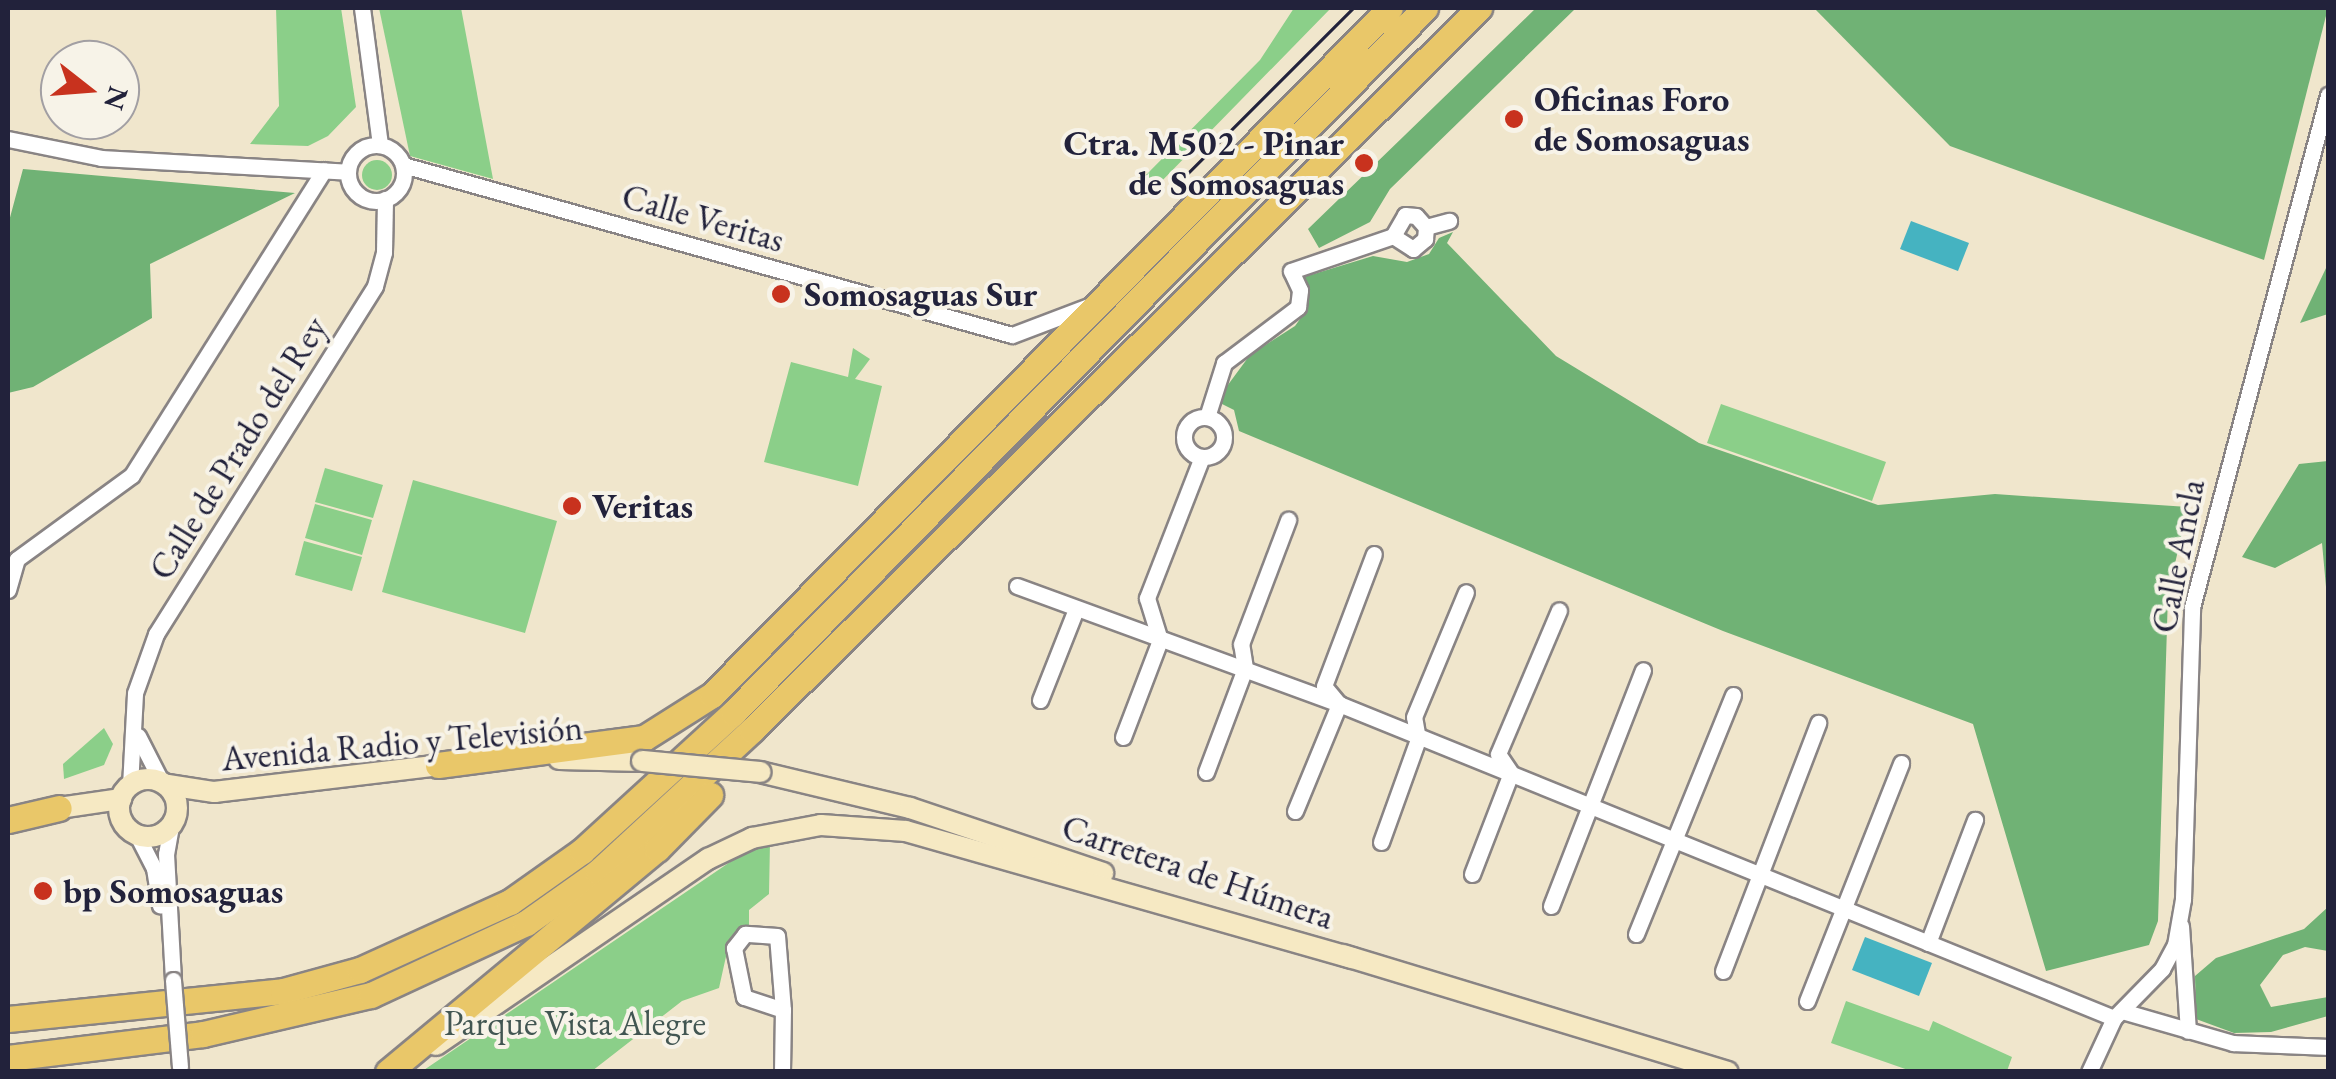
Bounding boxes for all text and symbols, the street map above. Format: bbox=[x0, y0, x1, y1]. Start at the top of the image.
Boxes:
north arrow bbox=[40, 40, 140, 140]
place label: Oficinas Foro de Somosaguas bbox=[1534, 78, 1749, 160]
text: N bbox=[96, 82, 137, 114]
marker: Oficinas Foro de Somosaguas bbox=[1503, 108, 1525, 130]
place label: Ctra. M502 - Pinar de Somosaguas bbox=[1063, 122, 1344, 204]
marker: Ctra. M502 - Pinar de Somosaguas bbox=[1353, 152, 1375, 174]
street label: Calle Veritas bbox=[617, 175, 789, 261]
place label: Somosaguas Sur bbox=[804, 273, 1037, 315]
marker: Somosaguas Sur bbox=[768, 281, 794, 307]
street label: Calle de Prado del Rey bbox=[140, 309, 336, 587]
street label: Calle Ancla bbox=[2143, 476, 2213, 636]
place label: Veritas bbox=[592, 485, 693, 527]
marker: Veritas bbox=[561, 495, 583, 517]
street label: Avenida Radio y Televisión bbox=[220, 706, 584, 780]
street label: Carretera de Húmera bbox=[1057, 806, 1339, 938]
place label: bp Somosaguas bbox=[63, 870, 283, 912]
marker: bp Somosaguas bbox=[32, 880, 54, 902]
park label: Parque Vista Alegre bbox=[444, 1002, 706, 1044]

